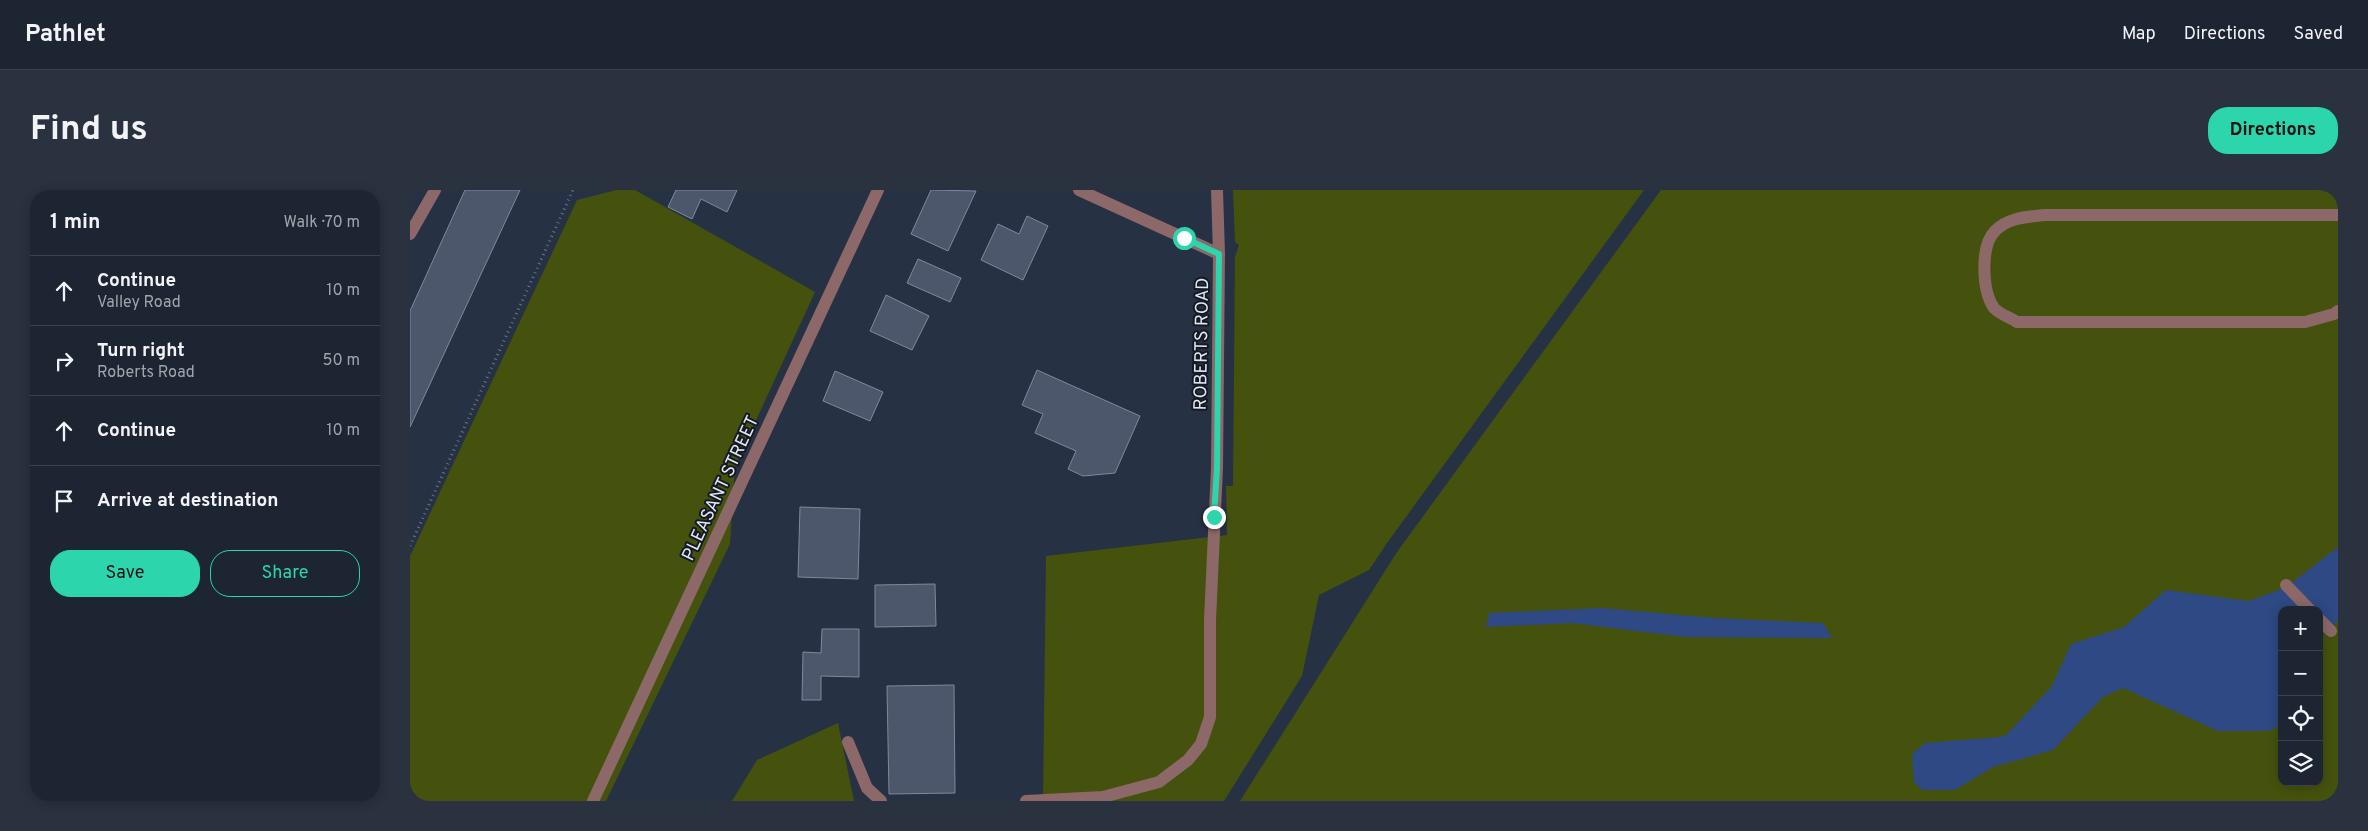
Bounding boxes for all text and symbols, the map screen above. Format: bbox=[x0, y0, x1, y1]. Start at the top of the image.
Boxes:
text: Pathlet bbox=[25, 20, 106, 50]
text: Map bbox=[2122, 23, 2156, 46]
text: Directions bbox=[2184, 23, 2266, 46]
text: Saved bbox=[2294, 23, 2343, 46]
button: Directions bbox=[2208, 107, 2338, 154]
text: Find us bbox=[30, 108, 148, 152]
text: 1 min bbox=[50, 209, 100, 236]
text: Walk · 70 m bbox=[284, 213, 360, 233]
route start bbox=[1173, 227, 1196, 250]
text: Continue bbox=[97, 269, 176, 293]
icon: ahead bbox=[50, 277, 78, 305]
street label: ROBERTS ROAD bbox=[1190, 277, 1215, 411]
text: 10 m bbox=[326, 281, 360, 301]
text: Valley Road bbox=[97, 293, 181, 313]
text: Turn right bbox=[97, 339, 185, 363]
icon: right bbox=[50, 347, 78, 375]
text: 50 m bbox=[323, 351, 360, 371]
text: Roberts Road bbox=[97, 363, 195, 383]
street label: PLEASANT STREET bbox=[678, 412, 765, 565]
icon: ahead bbox=[50, 417, 78, 445]
text: Continue bbox=[97, 419, 176, 443]
text: 10 m bbox=[326, 421, 360, 441]
icon: arrive bbox=[50, 487, 78, 515]
text: Arrive at destination bbox=[97, 489, 278, 513]
route end bbox=[1203, 506, 1226, 529]
button: Save bbox=[50, 550, 200, 597]
button: Share bbox=[210, 550, 360, 597]
map controls bbox=[2278, 606, 2323, 786]
button: + bbox=[2278, 606, 2323, 651]
button: − bbox=[2278, 651, 2323, 696]
button: locate bbox=[2278, 696, 2323, 741]
button: layers bbox=[2278, 741, 2323, 786]

